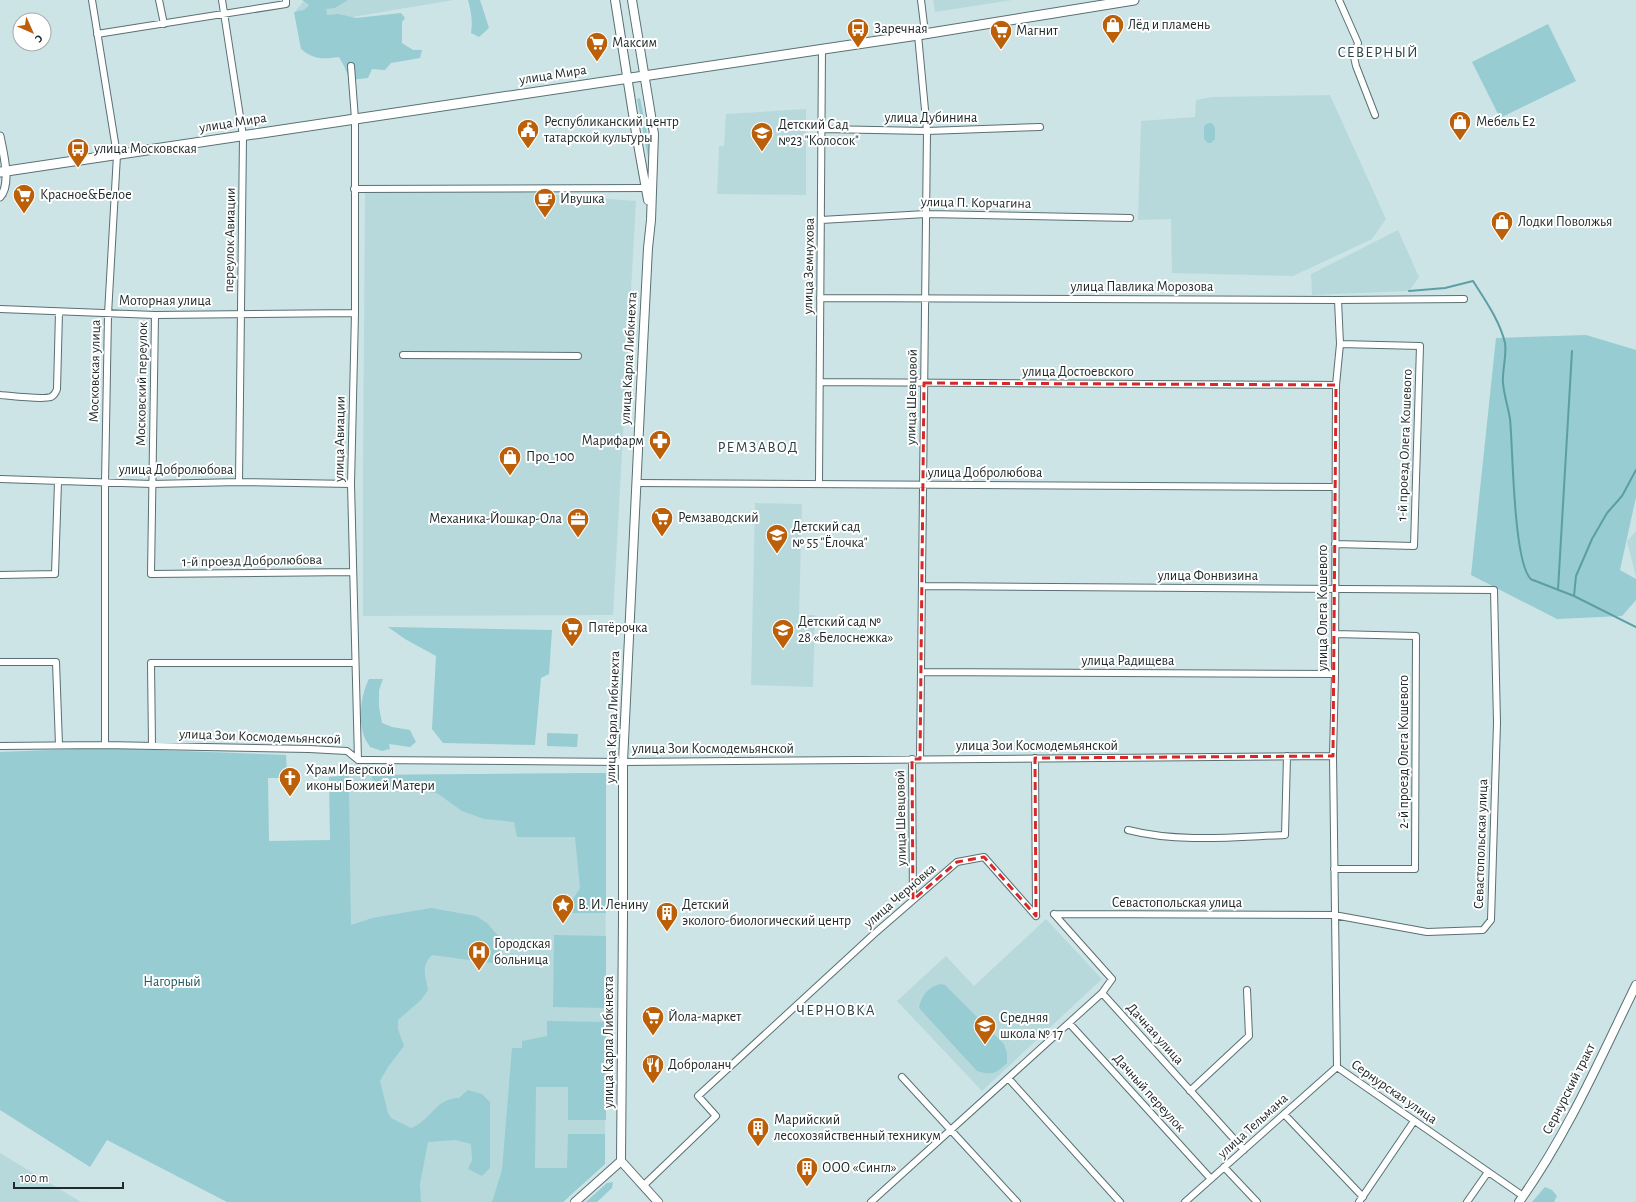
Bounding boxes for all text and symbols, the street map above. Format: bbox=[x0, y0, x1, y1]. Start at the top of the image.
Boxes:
north arrow bbox=[12, 12, 52, 52]
shop icon: Лёд и пламень bbox=[1100, 12, 1126, 45]
bus stop icon: Заречная bbox=[845, 16, 871, 49]
supermarket icon: Магнит bbox=[988, 18, 1014, 51]
place label: Лёд и пламень bbox=[1128, 18, 1210, 32]
place label: Заречная bbox=[874, 22, 928, 36]
place label: Магнит bbox=[1016, 24, 1059, 38]
supermarket icon: Максим bbox=[584, 30, 610, 63]
text: С bbox=[33, 33, 45, 45]
place label: Максим bbox=[612, 36, 657, 50]
district label: СЕВЕРНЫЙ bbox=[1337, 45, 1419, 60]
street label: улица Мира bbox=[517, 63, 588, 87]
shop icon: Мебель Е2 bbox=[1447, 109, 1473, 142]
street label: улица Мира bbox=[197, 111, 268, 135]
street label: улица Дубинина bbox=[883, 111, 978, 125]
place label: Республиканский центр татарской культуры bbox=[543, 115, 679, 145]
place label: Мебель Е2 bbox=[1476, 115, 1535, 129]
public building icon: Республиканский центр татарской культуры bbox=[515, 117, 541, 150]
place label: Детский Сад №23 "Колосок" bbox=[778, 118, 859, 148]
school or university icon: Детский Сад №23 "Колосок" bbox=[749, 120, 775, 153]
bus stop icon: улица Московская bbox=[65, 136, 91, 169]
place label: улица Московская bbox=[93, 142, 197, 156]
supermarket icon: Красное&Белое bbox=[11, 182, 37, 215]
cafe icon: Ивушка bbox=[532, 186, 558, 219]
street label: переулок Авиации bbox=[222, 187, 238, 293]
place label: Красное&Белое bbox=[40, 188, 132, 202]
place label: Ивушка bbox=[560, 192, 605, 206]
street label: улица П. Корчагина bbox=[920, 195, 1032, 211]
shop icon: Лодки Поволжья bbox=[1489, 209, 1515, 242]
place label: Лодки Поволжья bbox=[1518, 215, 1612, 229]
street label: улица Земнухова bbox=[801, 217, 817, 315]
street label: улица Павлика Морозова bbox=[1070, 280, 1214, 294]
street label: улица Карла Либкнехта bbox=[618, 291, 639, 426]
street label: Моторная улица bbox=[119, 294, 212, 308]
street label: Московская улица bbox=[87, 319, 103, 423]
street label: Московский переулок bbox=[134, 321, 150, 446]
street label: улица Шевцовой bbox=[904, 349, 920, 446]
street label: улица Достоевского bbox=[1021, 365, 1134, 379]
street label: 1-й проезд Олега Кошевого bbox=[1395, 368, 1415, 521]
street label: улица Авиации bbox=[332, 396, 348, 483]
pharmacy icon: Марифарм bbox=[647, 428, 673, 461]
place label: Марифарм bbox=[581, 434, 644, 448]
district label: РЕМЗАВОД bbox=[718, 440, 798, 455]
shop icon: Про_100 bbox=[497, 444, 523, 477]
place label: Про_100 bbox=[526, 450, 574, 464]
street label: улица Добролюбова bbox=[118, 463, 234, 477]
street label: улица Добролюбова bbox=[927, 466, 1043, 480]
supermarket icon: Ремзаводский bbox=[649, 505, 675, 538]
office icon: Механика-Йошкар-Ола bbox=[565, 506, 591, 539]
place label: Механика-Йошкар-Ола bbox=[429, 511, 563, 526]
place label: Ремзаводский bbox=[678, 511, 759, 525]
place label: Детский сад № 55 "Ёлочка" bbox=[792, 520, 868, 550]
school or university icon: Детский сад № 55 "Ёлочка" bbox=[764, 522, 790, 555]
street label: улица Олега Кошевого bbox=[1316, 544, 1330, 672]
street label: 1-й проезд Добролюбова bbox=[182, 553, 323, 569]
street label: улица Фонвизина bbox=[1157, 569, 1259, 583]
supermarket icon: Пятёрочка bbox=[559, 615, 585, 648]
place label: Детский сад № 28 «Белоснежка» bbox=[798, 615, 893, 645]
school or university icon: Детский сад № 28 «Белоснежка» bbox=[770, 617, 796, 650]
place label: Пятёрочка bbox=[588, 621, 648, 635]
street label: улица Карла Либкнехта bbox=[604, 650, 622, 784]
street label: улица Радищева bbox=[1080, 654, 1175, 668]
street label: 2-й проезд Олега Кошевого bbox=[1397, 675, 1411, 829]
street label: улица Зои Космодемьянской bbox=[178, 727, 341, 747]
street label: улица Зои Космодемьянской bbox=[955, 739, 1118, 753]
street label: улица Зои Космодемьянской bbox=[631, 742, 794, 756]
place label: Храм Иверской иконы Божией Матери bbox=[306, 763, 435, 793]
church icon: Храм Иверской иконы Божией Матери bbox=[277, 765, 303, 798]
street label: улица Шевцовой bbox=[893, 770, 909, 867]
street label: Севастопольская улица bbox=[1472, 778, 1490, 909]
street label: улица Черновка bbox=[861, 861, 939, 931]
place icon: В. И. Ленину bbox=[550, 892, 576, 925]
street label: Севастопольская улица bbox=[1112, 896, 1243, 910]
place label: В. И. Ленину bbox=[578, 898, 648, 912]
place label: Детский эколого-биологический центр bbox=[682, 898, 851, 928]
building icon: Детский эколого-биологический центр bbox=[654, 900, 680, 933]
place label: Городская больница bbox=[494, 937, 551, 967]
hospital icon: Городская больница bbox=[466, 939, 492, 972]
park label: Нагорный bbox=[143, 975, 201, 989]
street label: улица Карла Либкнехта bbox=[602, 975, 616, 1109]
street label: Дачная улица bbox=[1124, 1000, 1187, 1068]
district label: ЧЕРНОВКА bbox=[796, 1003, 876, 1018]
supermarket icon: Йола-маркет bbox=[640, 1004, 666, 1037]
place label: Йола-маркет bbox=[668, 1009, 742, 1024]
place label: Средняя школа № 17 bbox=[1000, 1011, 1063, 1041]
school or university icon: Средняя школа № 17 bbox=[972, 1013, 998, 1046]
street label: Сернурский тракт bbox=[1540, 1040, 1598, 1137]
street label: Дачный переулок bbox=[1110, 1051, 1188, 1135]
restaurant icon: Доброланч bbox=[640, 1052, 666, 1085]
street label: Сернурская улица bbox=[1348, 1057, 1440, 1127]
place label: Доброланч bbox=[668, 1058, 731, 1072]
street label: улица Тельмана bbox=[1215, 1091, 1291, 1162]
place label: Марийский лесохозяйственный техникум bbox=[774, 1113, 941, 1143]
building icon: Марийский лесохозяйственный техникум bbox=[745, 1115, 771, 1148]
building icon: ООО «Сингл» bbox=[794, 1155, 820, 1188]
place label: ООО «Сингл» bbox=[822, 1161, 897, 1175]
scale bar bbox=[14, 1164, 123, 1190]
text: 100 m bbox=[20, 1172, 48, 1184]

